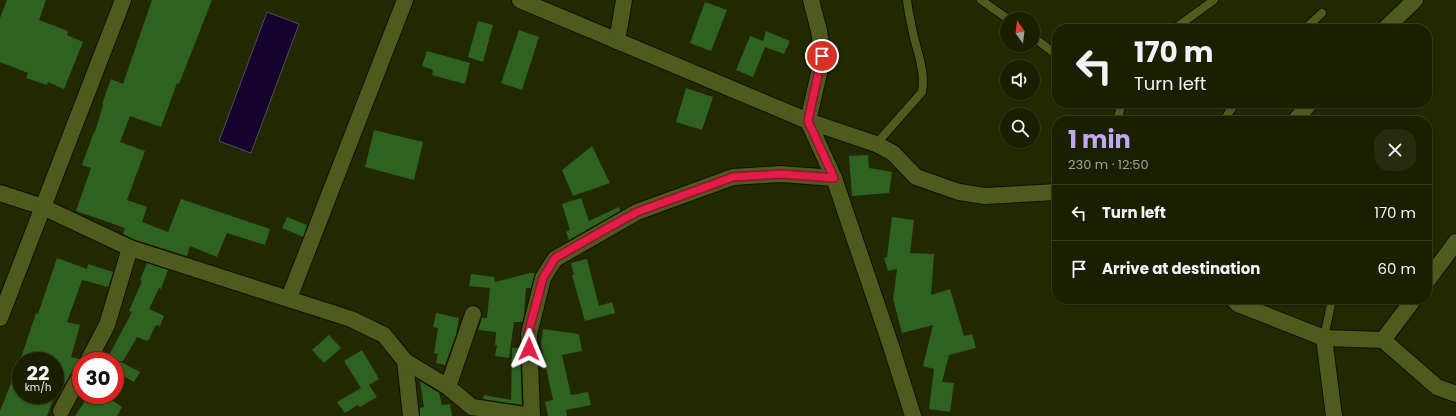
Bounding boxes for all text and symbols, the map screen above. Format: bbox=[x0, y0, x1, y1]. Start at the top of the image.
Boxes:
north arrow bbox=[1000, 12, 1040, 52]
map controls bbox=[1000, 12, 1040, 148]
text: 170 m bbox=[1134, 33, 1213, 72]
pin bbox=[805, 39, 839, 73]
icon: left bbox=[1068, 40, 1120, 92]
icon: arrive bbox=[811, 45, 833, 67]
button: sound bbox=[1000, 60, 1040, 100]
text: Turn left bbox=[1134, 71, 1206, 96]
button: search bbox=[1000, 108, 1040, 148]
text: 1 min bbox=[1068, 123, 1131, 156]
button: close bbox=[1374, 129, 1416, 171]
text: 230 m · 12:50 bbox=[1068, 155, 1149, 174]
icon: left bbox=[1068, 202, 1090, 224]
text: Turn left bbox=[1102, 202, 1166, 223]
text: 170 m bbox=[1374, 202, 1416, 223]
icon: arrive bbox=[1068, 258, 1090, 280]
text: Arrive at destination bbox=[1102, 258, 1260, 279]
text: 60 m bbox=[1378, 258, 1416, 279]
position arrow bbox=[508, 328, 550, 370]
speed limit sign: 30 bbox=[72, 352, 124, 404]
text: 22 bbox=[27, 359, 49, 387]
text: km/h bbox=[25, 380, 51, 395]

